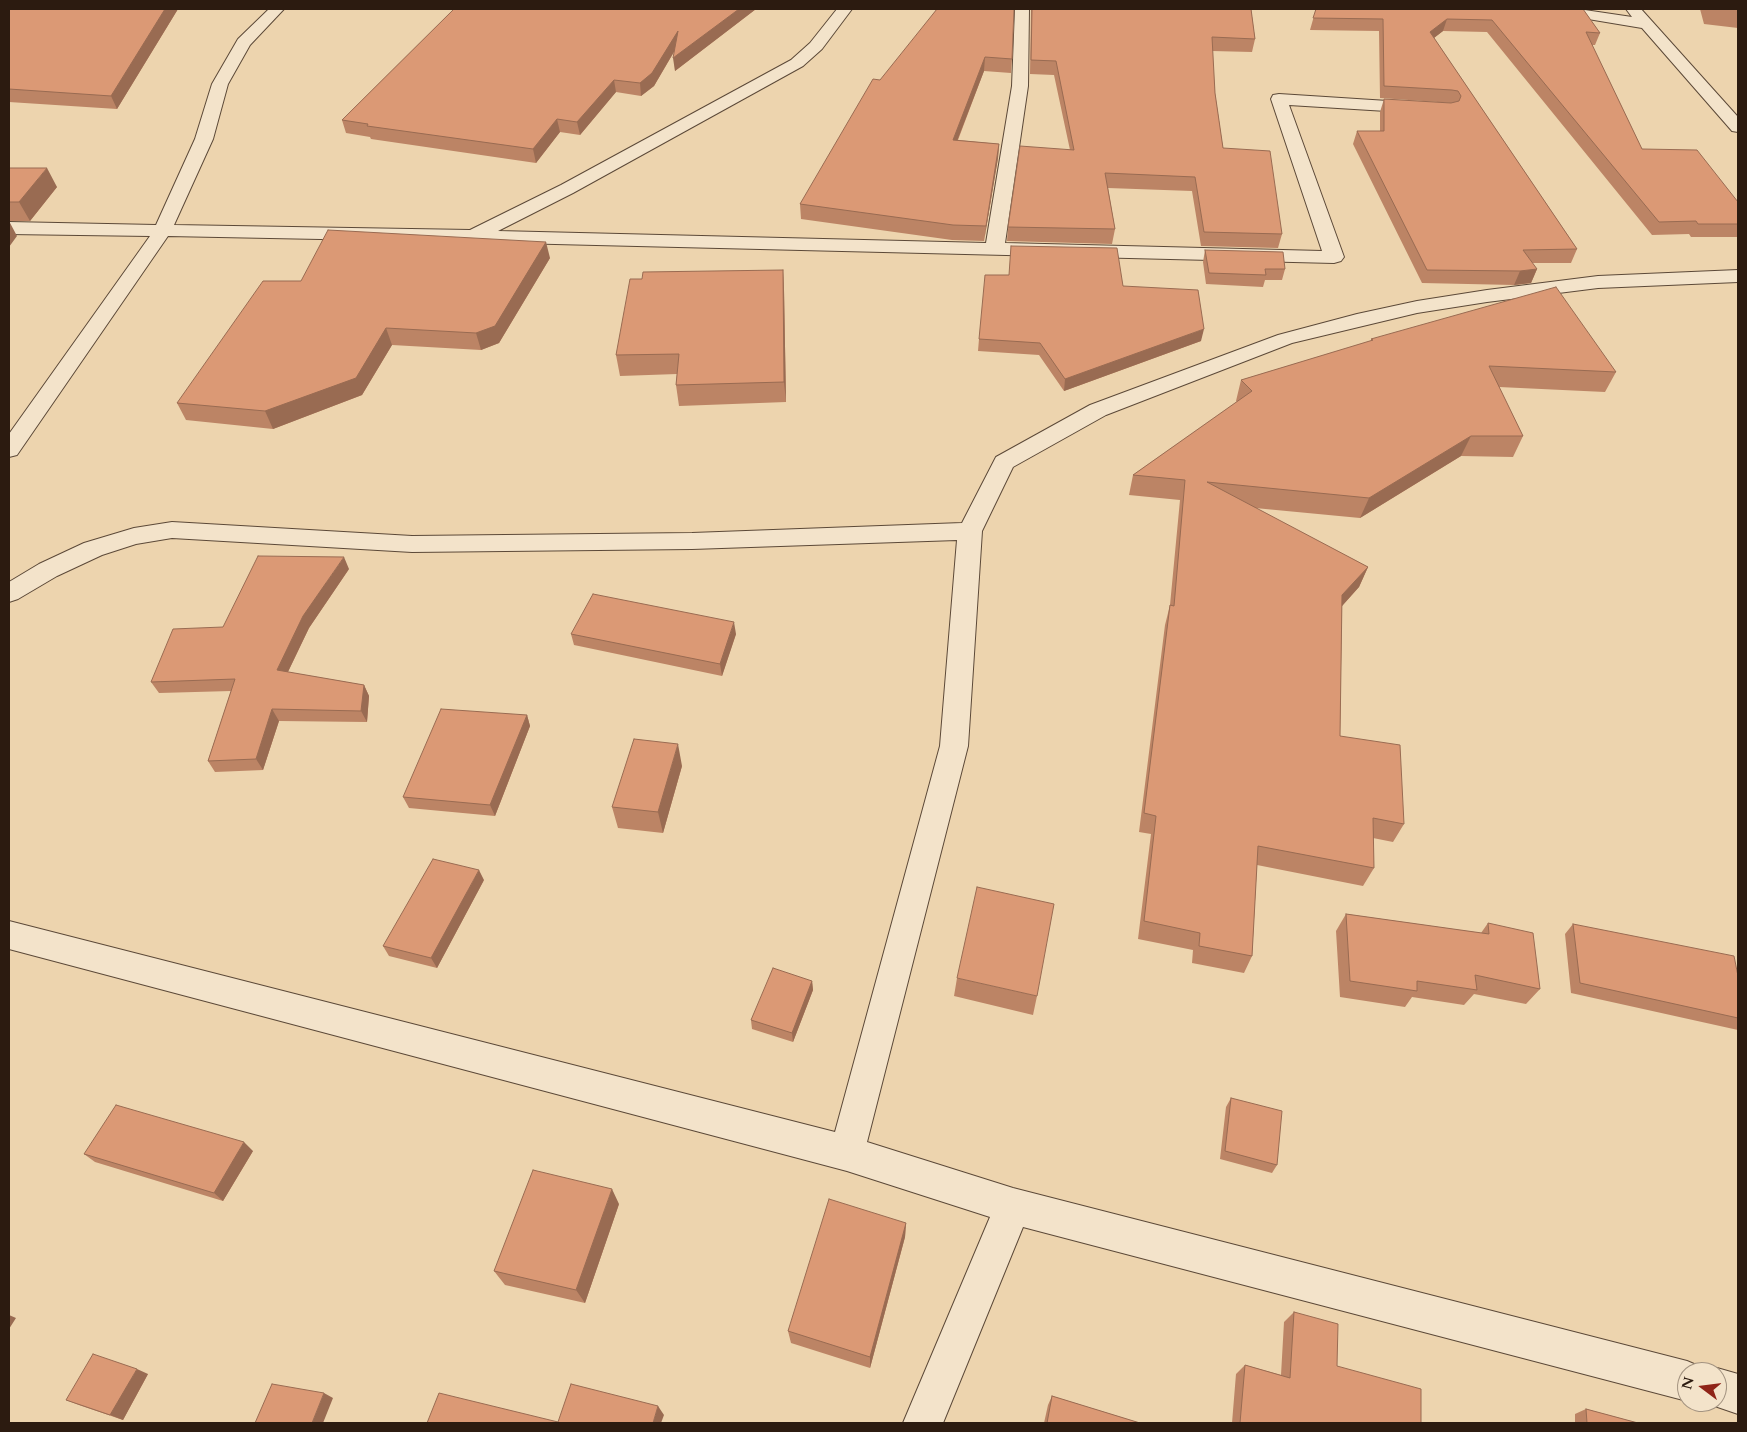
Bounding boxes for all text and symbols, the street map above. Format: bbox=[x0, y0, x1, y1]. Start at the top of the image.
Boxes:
north arrow bbox=[1677, 1362, 1727, 1412]
text: N bbox=[1677, 1375, 1699, 1392]

